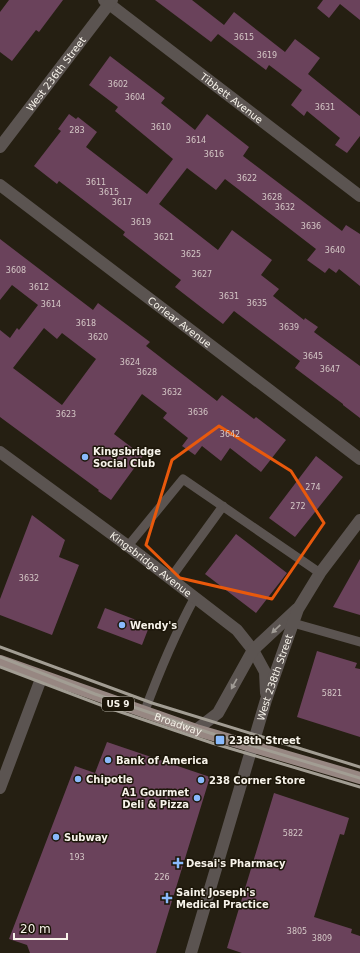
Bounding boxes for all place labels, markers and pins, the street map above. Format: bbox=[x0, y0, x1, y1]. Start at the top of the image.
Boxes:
place label: Kingsbridge Social Club bbox=[93, 446, 161, 469]
marker: Kingsbridge Social Club bbox=[80, 452, 90, 462]
marker: Wendy's bbox=[117, 620, 127, 630]
place label: Wendy's bbox=[130, 620, 177, 631]
marker: 238th Street bbox=[214, 734, 226, 746]
place label: 238th Street bbox=[229, 735, 301, 746]
marker: Bank of America bbox=[103, 755, 113, 765]
place label: Bank of America bbox=[116, 755, 208, 766]
marker: Chipotle bbox=[73, 774, 83, 784]
place label: Chipotle bbox=[86, 774, 133, 785]
marker: 238 Corner Store bbox=[196, 775, 206, 785]
place label: 238 Corner Store bbox=[209, 775, 306, 786]
place label: A1 Gourmet Deli & Pizza bbox=[122, 787, 189, 810]
marker: A1 Gourmet Deli & Pizza bbox=[192, 793, 202, 803]
marker: Subway bbox=[51, 832, 61, 842]
place label: Subway bbox=[64, 832, 108, 843]
marker: Desai's Pharmacy bbox=[173, 858, 183, 868]
place label: Desai's Pharmacy bbox=[186, 858, 286, 869]
place label: Saint Joseph's Medical Practice bbox=[176, 887, 269, 910]
marker: Saint Joseph's Medical Practice bbox=[161, 892, 173, 904]

